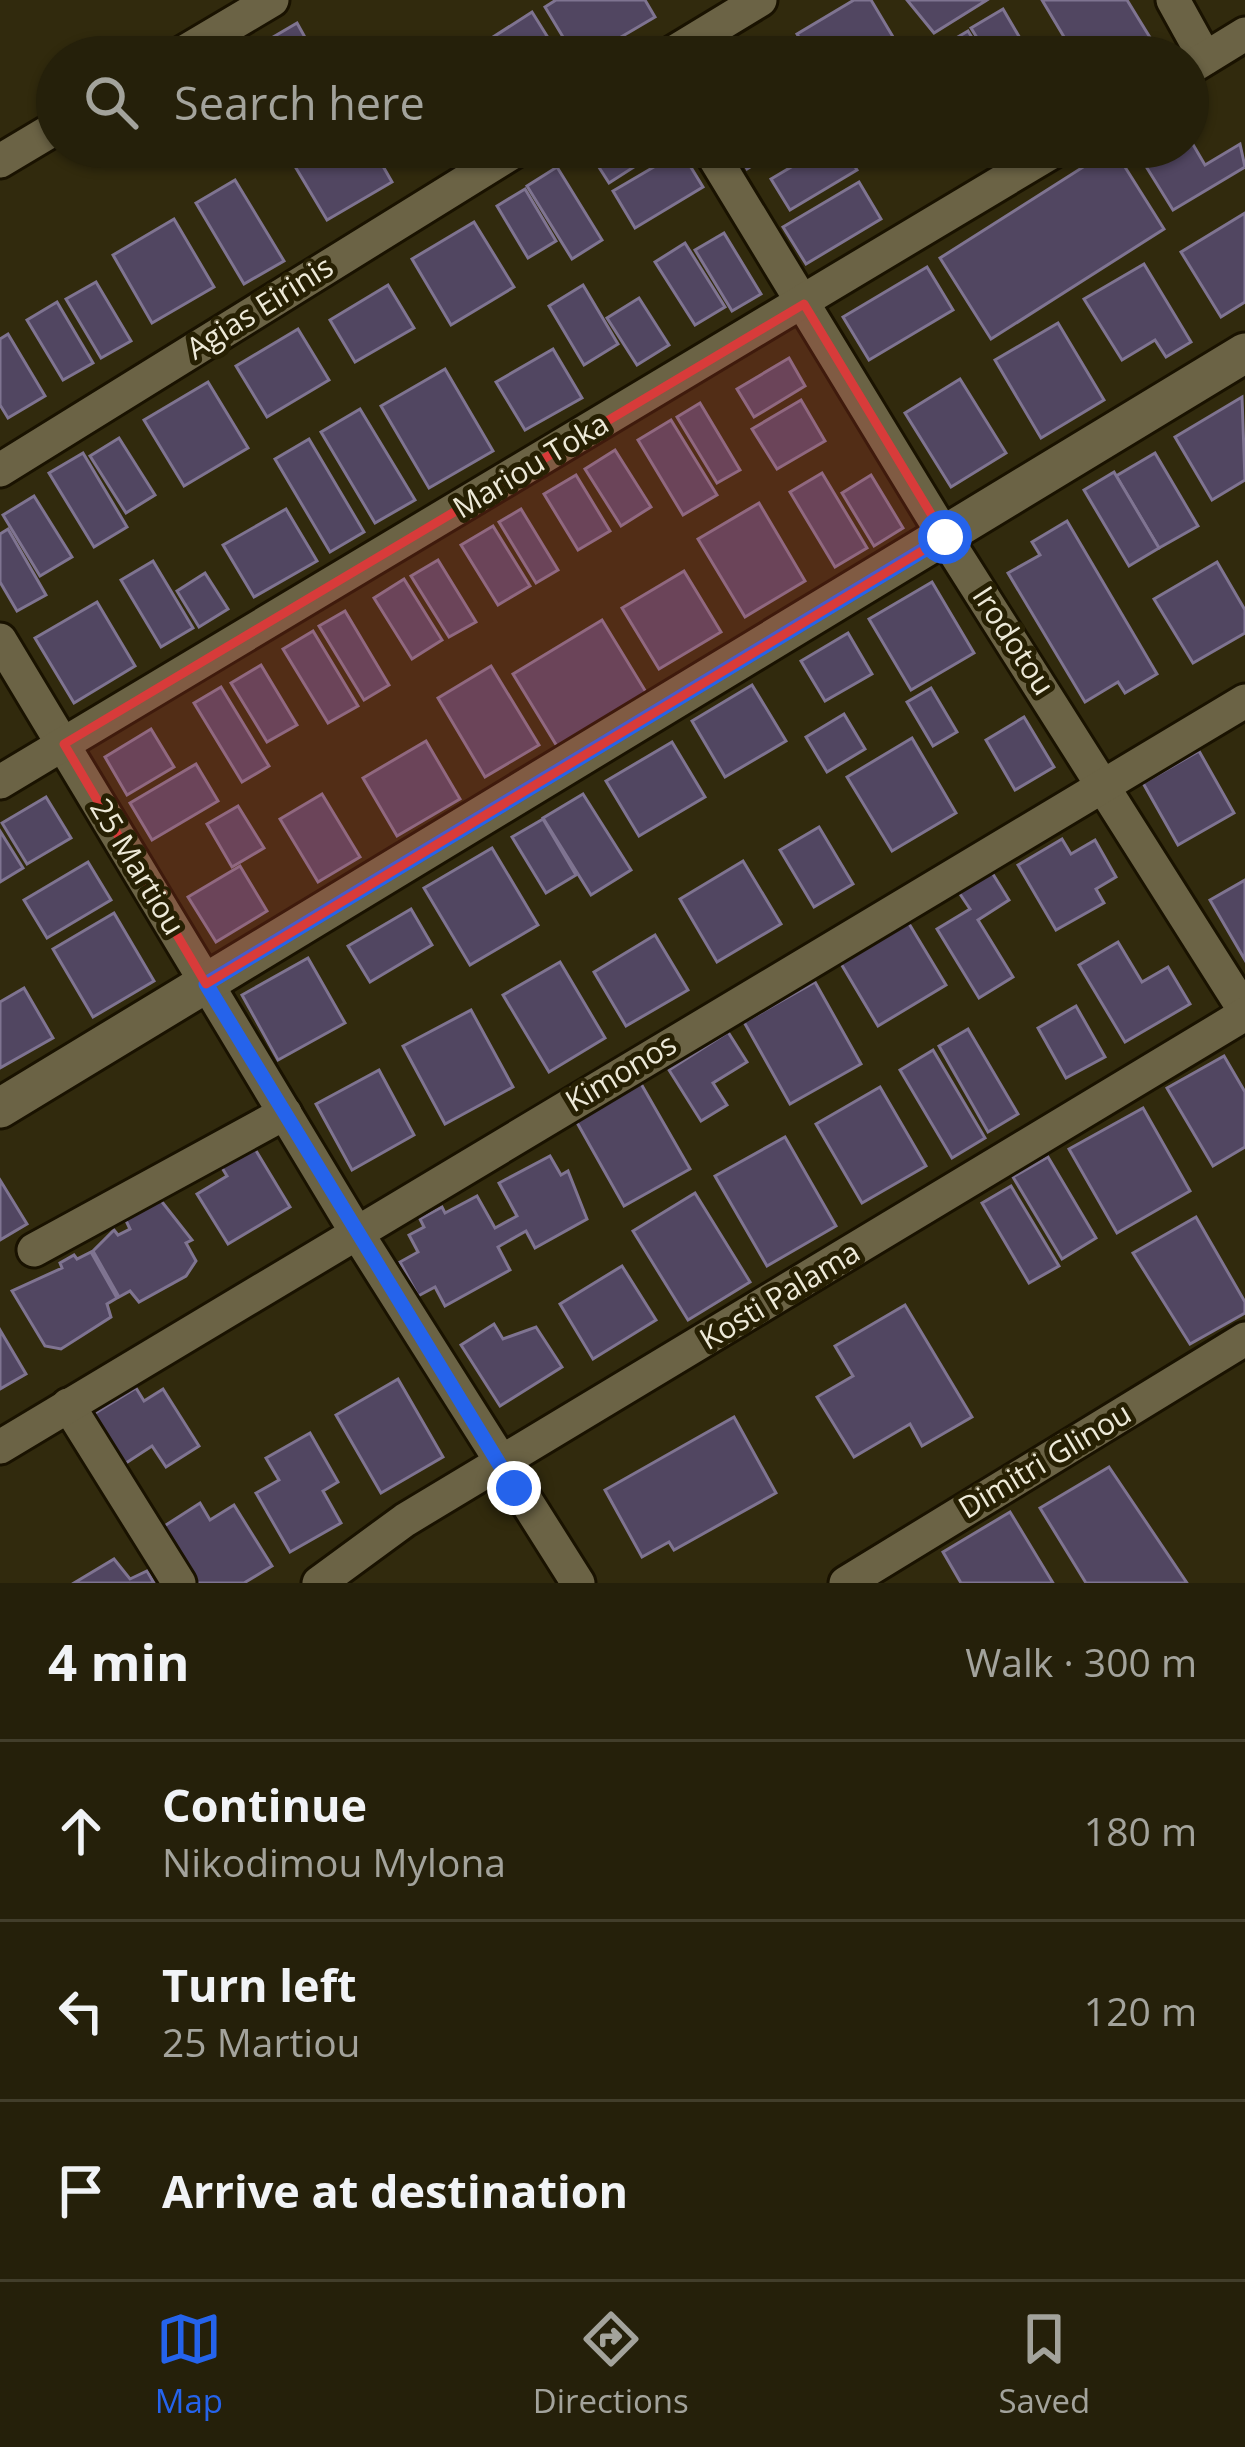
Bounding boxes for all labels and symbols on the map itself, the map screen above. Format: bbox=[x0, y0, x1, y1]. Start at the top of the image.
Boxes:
street label: Agias Eirinis bbox=[178, 245, 340, 368]
street label: Mariou Toka bbox=[445, 402, 616, 527]
route start bbox=[918, 510, 972, 564]
street label: Irodotou bbox=[964, 578, 1065, 703]
street label: 25 Martiou bbox=[81, 790, 195, 942]
street label: Kimonos bbox=[557, 1023, 683, 1121]
street label: Kosti Palama bbox=[691, 1231, 867, 1359]
street label: Dimitri Glinou bbox=[950, 1392, 1138, 1527]
route end bbox=[487, 1461, 541, 1515]

